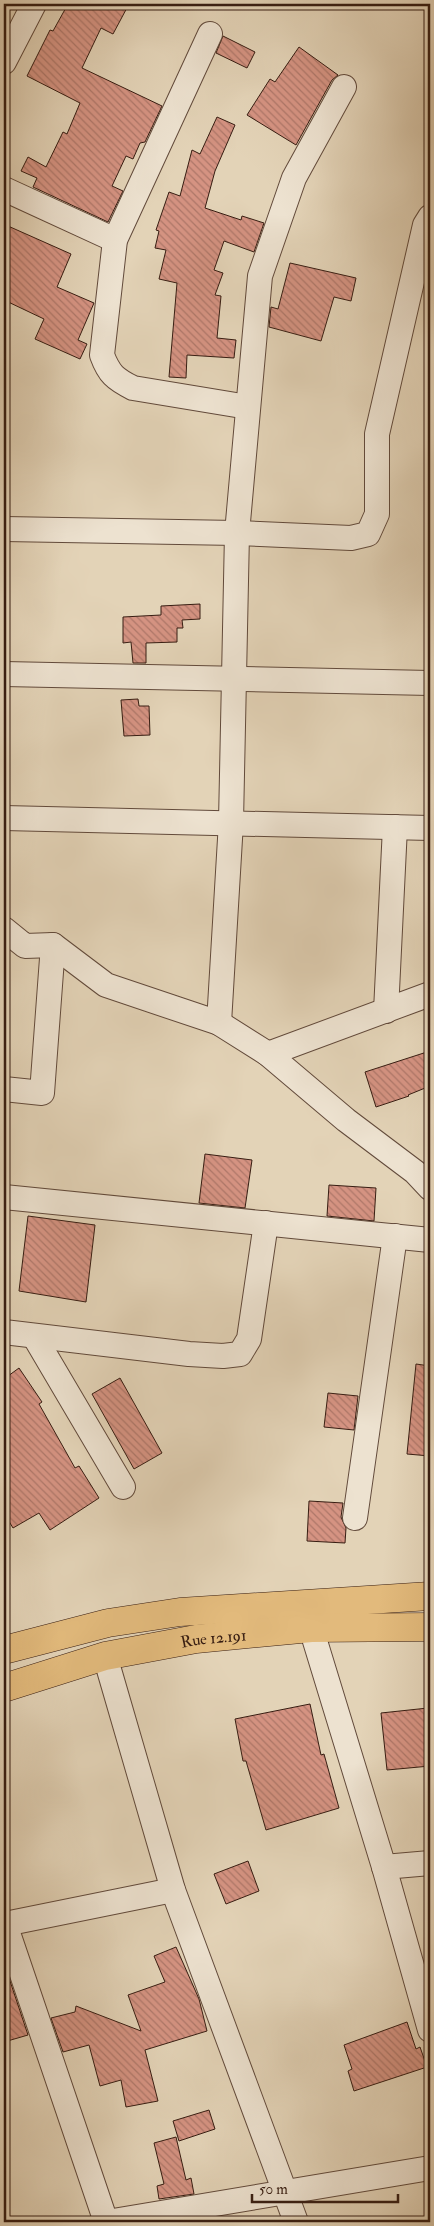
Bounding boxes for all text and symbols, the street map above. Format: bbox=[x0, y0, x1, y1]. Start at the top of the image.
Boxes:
street label: Rue 12.191 bbox=[179, 1625, 247, 1653]
scale bar bbox=[252, 2171, 398, 2203]
text: 50 m bbox=[259, 2180, 288, 2199]

